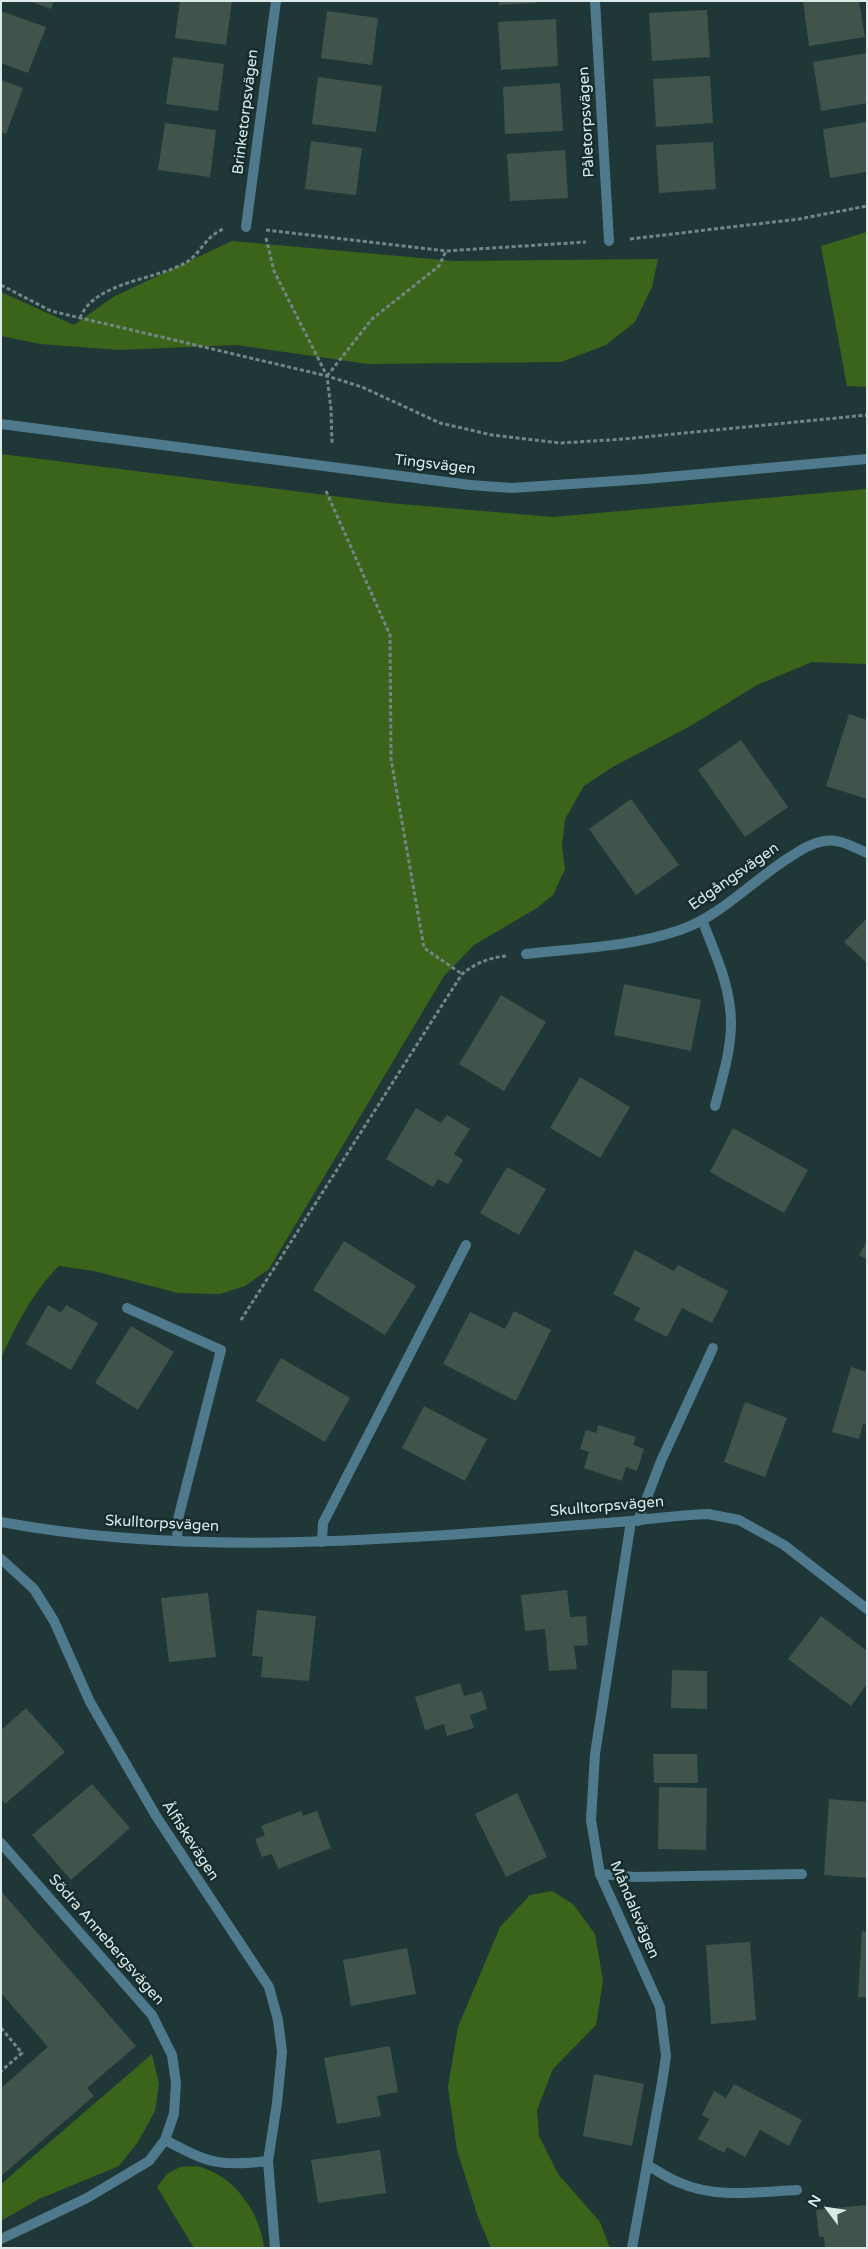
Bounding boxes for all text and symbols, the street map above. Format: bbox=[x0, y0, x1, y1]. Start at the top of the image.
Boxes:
street label: Brinketorpsvägen bbox=[229, 48, 263, 176]
street label: Påletorpsvägen bbox=[575, 66, 599, 178]
street label: Tingsvägen bbox=[393, 451, 477, 479]
street label: Edgångsvägen bbox=[685, 839, 783, 915]
street label: Skulltorpsvägen bbox=[549, 1493, 665, 1521]
street label: Skulltorpsvägen bbox=[104, 1512, 220, 1536]
street label: Ålfiskevägen bbox=[158, 1798, 222, 1884]
street label: Måndalsvägen bbox=[605, 1859, 663, 1961]
street label: Södra Annebergsvägen bbox=[44, 1871, 168, 2009]
north arrow bbox=[803, 2184, 853, 2234]
text: N bbox=[805, 2192, 825, 2210]

